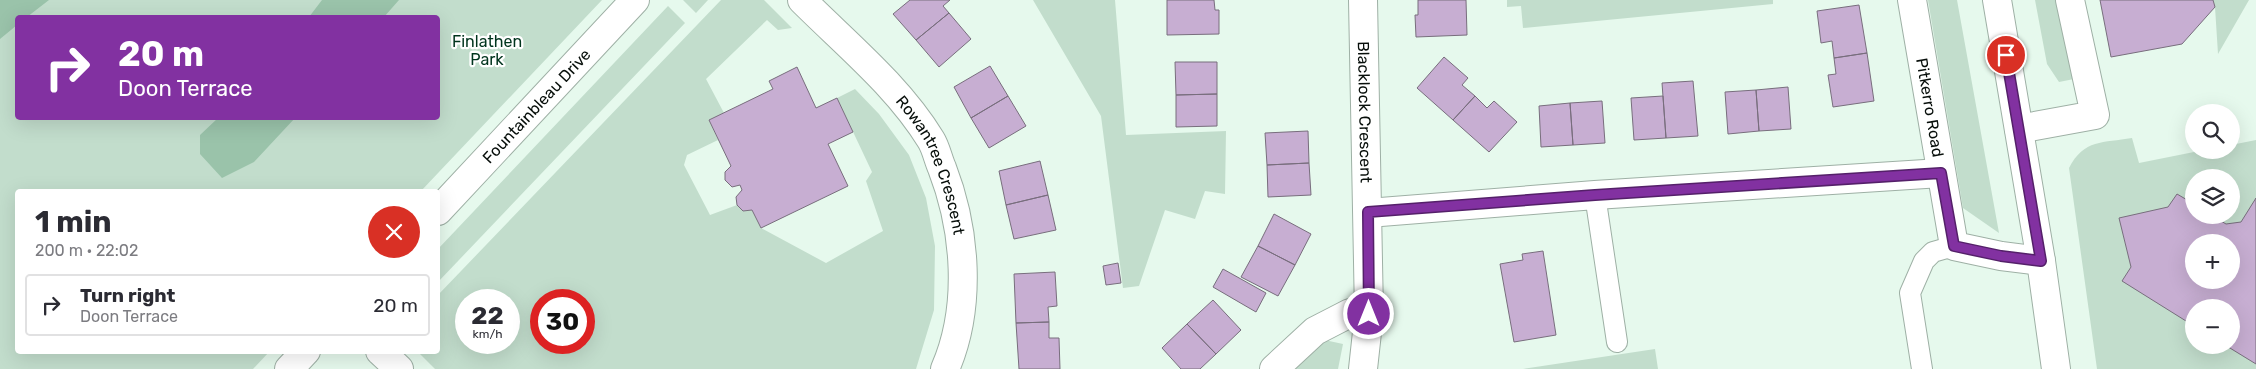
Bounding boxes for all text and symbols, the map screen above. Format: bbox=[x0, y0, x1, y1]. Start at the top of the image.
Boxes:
park label: Finlathen Park bbox=[452, 32, 522, 69]
text: 20 m bbox=[118, 33, 204, 75]
pin bbox=[1985, 34, 2027, 76]
icon: right bbox=[35, 35, 100, 100]
street label: Blacklock Crescent bbox=[1354, 41, 1375, 183]
icon: arrive bbox=[1992, 41, 2020, 69]
street label: Fountainbleau Drive bbox=[479, 45, 595, 167]
street label: Pitkerro Road bbox=[1912, 56, 1948, 159]
text: Doon Terrace bbox=[118, 75, 253, 102]
street label: Rowantree Crescent bbox=[892, 92, 968, 236]
map controls bbox=[2185, 104, 2240, 354]
button: search bbox=[2185, 104, 2240, 159]
button: layers bbox=[2185, 169, 2240, 224]
text: 1 min bbox=[35, 204, 112, 240]
button: close bbox=[368, 206, 420, 258]
button: + bbox=[2185, 234, 2240, 289]
text: 200 m · 22:02 bbox=[35, 241, 138, 260]
text: Turn right bbox=[80, 284, 175, 307]
position arrow bbox=[1342, 287, 1394, 339]
speed limit sign: 30 bbox=[530, 289, 595, 354]
icon: right bbox=[37, 291, 65, 319]
text: 20 m bbox=[373, 294, 418, 317]
button: − bbox=[2185, 299, 2240, 354]
text: 22 bbox=[471, 301, 504, 330]
text: Doon Terrace bbox=[80, 307, 178, 326]
text: km/h bbox=[473, 327, 502, 341]

